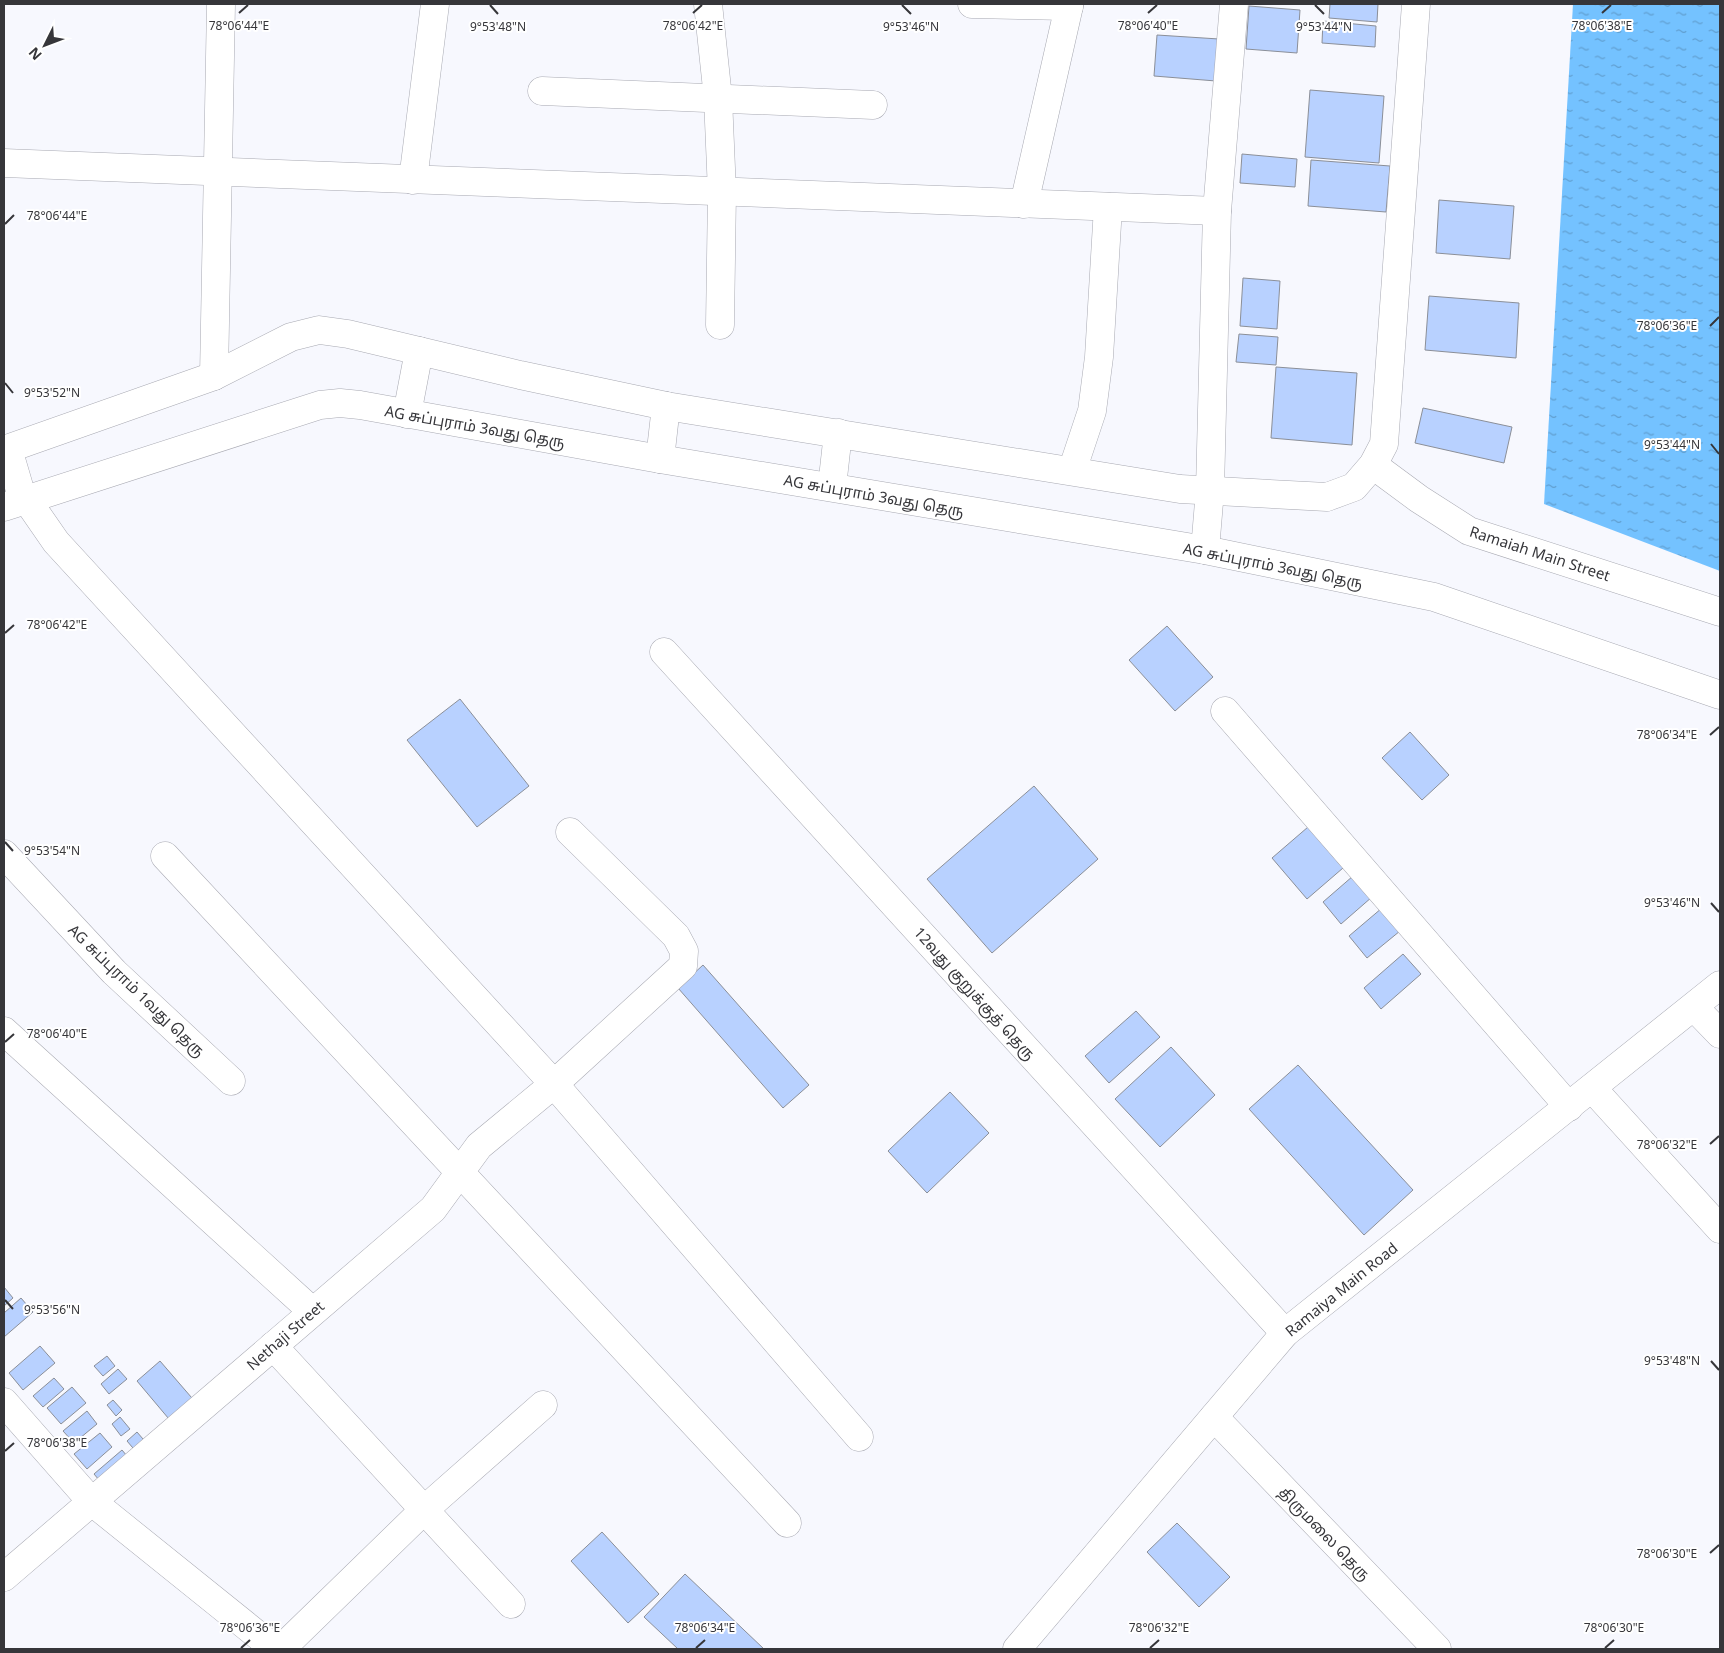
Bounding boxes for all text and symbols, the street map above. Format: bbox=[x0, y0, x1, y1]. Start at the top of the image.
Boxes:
text: 78°06'44"E bbox=[209, 17, 269, 34]
text: 78°06'42"E bbox=[663, 17, 723, 34]
text: 78°06'40"E bbox=[1118, 17, 1178, 34]
text: 78°06'38"E bbox=[1572, 17, 1632, 34]
text: 9°53'48"N bbox=[470, 18, 526, 35]
text: 9°53'46"N bbox=[883, 18, 939, 35]
text: 9°53'44"N bbox=[1296, 18, 1352, 35]
north arrow bbox=[20, 20, 70, 70]
text: N bbox=[24, 43, 46, 65]
text: 78°06'44"E bbox=[27, 207, 87, 224]
text: 78°06'36"E bbox=[1637, 317, 1697, 334]
text: 9°53'52"N bbox=[24, 384, 80, 401]
street label: AG சுப்புராம் 3வது தெரு bbox=[383, 400, 567, 454]
text: 9°53'44"N bbox=[1644, 436, 1700, 453]
street label: AG சுப்புராம் 3வது தெரு bbox=[782, 469, 966, 523]
street label: Ramaiah Main Street bbox=[1467, 521, 1613, 585]
street label: AG சுப்புராம் 3வது தெரு bbox=[1181, 538, 1365, 594]
text: 78°06'42"E bbox=[27, 616, 87, 633]
text: 78°06'34"E bbox=[1637, 726, 1697, 743]
text: 9°53'54"N bbox=[24, 842, 80, 859]
text: 9°53'46"N bbox=[1644, 894, 1700, 911]
street label: AG சுப்புராம் 1வது தெரு bbox=[63, 919, 210, 1062]
street label: 12வது குறுக்குத் தெரு bbox=[908, 922, 1040, 1065]
text: 78°06'40"E bbox=[27, 1025, 87, 1042]
text: 78°06'32"E bbox=[1637, 1136, 1697, 1153]
street label: Ramaiya Main Road bbox=[1281, 1237, 1401, 1341]
street label: Nethaji Street bbox=[242, 1295, 328, 1374]
text: 9°53'56"N bbox=[24, 1301, 80, 1318]
text: 9°53'48"N bbox=[1644, 1352, 1700, 1369]
text: 78°06'38"E bbox=[27, 1434, 87, 1451]
street label: திருமலை தெரு bbox=[1274, 1482, 1375, 1586]
text: 78°06'30"E bbox=[1637, 1545, 1697, 1562]
text: 78°06'36"E bbox=[220, 1619, 280, 1636]
text: 78°06'34"E bbox=[675, 1619, 735, 1636]
text: 78°06'32"E bbox=[1129, 1619, 1189, 1636]
text: 78°06'30"E bbox=[1584, 1619, 1644, 1636]

